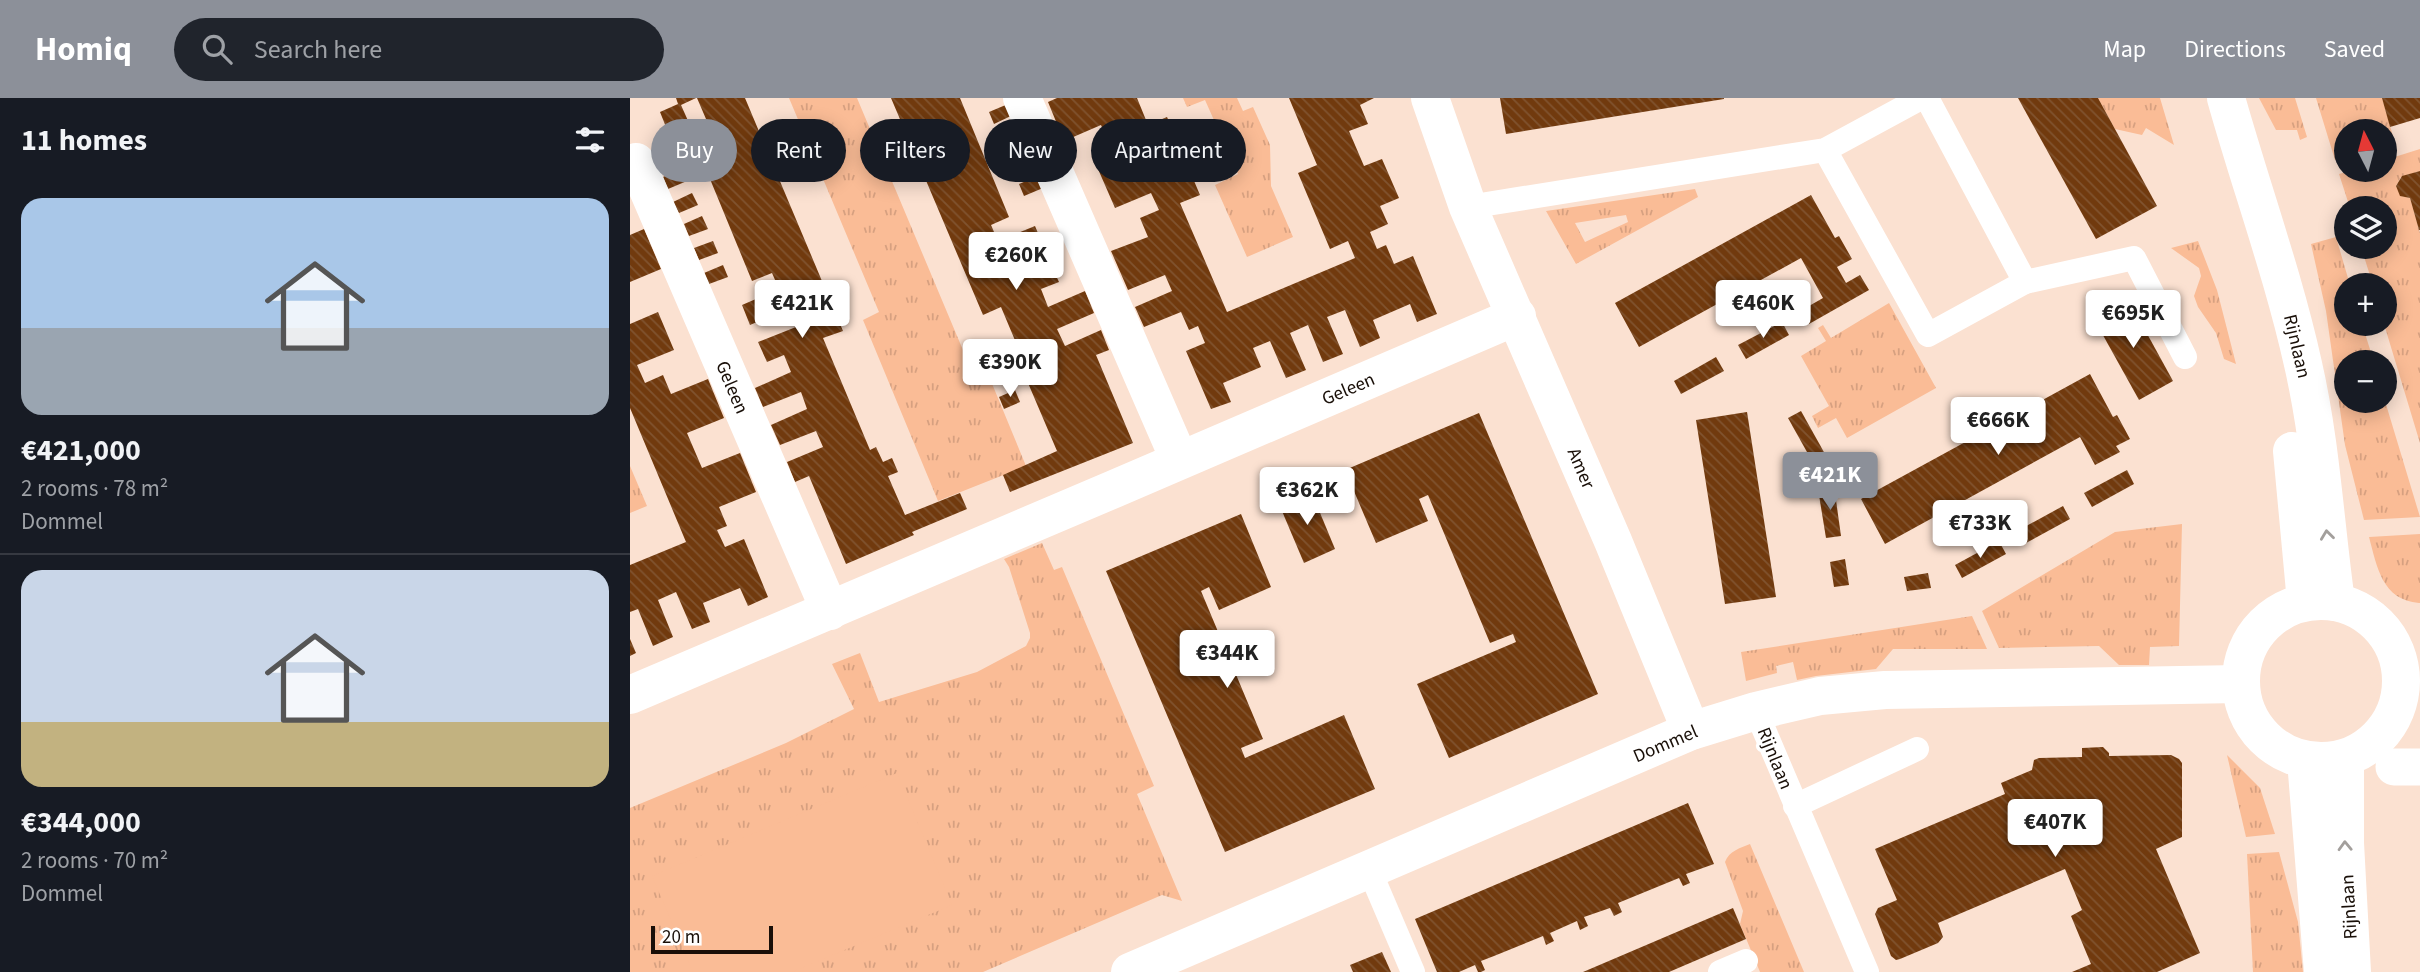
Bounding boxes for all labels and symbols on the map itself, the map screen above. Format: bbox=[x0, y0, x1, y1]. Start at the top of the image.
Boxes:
north arrow bbox=[2334, 119, 2398, 182]
pin: €260K bbox=[967, 232, 1065, 292]
pin: €421K bbox=[753, 280, 851, 340]
pin: €460K bbox=[1714, 280, 1812, 340]
pin: €695K bbox=[2084, 290, 2182, 350]
street label: Rijnlaan bbox=[2276, 312, 2317, 381]
pin: €390K bbox=[961, 340, 1059, 399]
street label: Geleen bbox=[708, 357, 755, 418]
street label: Geleen bbox=[1318, 366, 1379, 413]
pin: €666K bbox=[1949, 398, 2047, 457]
street label: Amer bbox=[1560, 444, 1601, 494]
pin: €421K bbox=[1781, 452, 1879, 512]
pin: €362K bbox=[1258, 468, 1356, 527]
pin: €733K bbox=[1931, 500, 2029, 560]
one-way arrow bbox=[2320, 529, 2335, 540]
pin: €344K bbox=[1178, 630, 1276, 690]
street label: Dommel bbox=[1629, 719, 1702, 770]
street label: Rijnlaan bbox=[1750, 723, 1799, 794]
pin: €407K bbox=[2006, 800, 2104, 859]
one-way arrow bbox=[2337, 840, 2353, 851]
street label: Rijnlaan bbox=[2334, 874, 2365, 940]
scale bar bbox=[651, 923, 774, 955]

